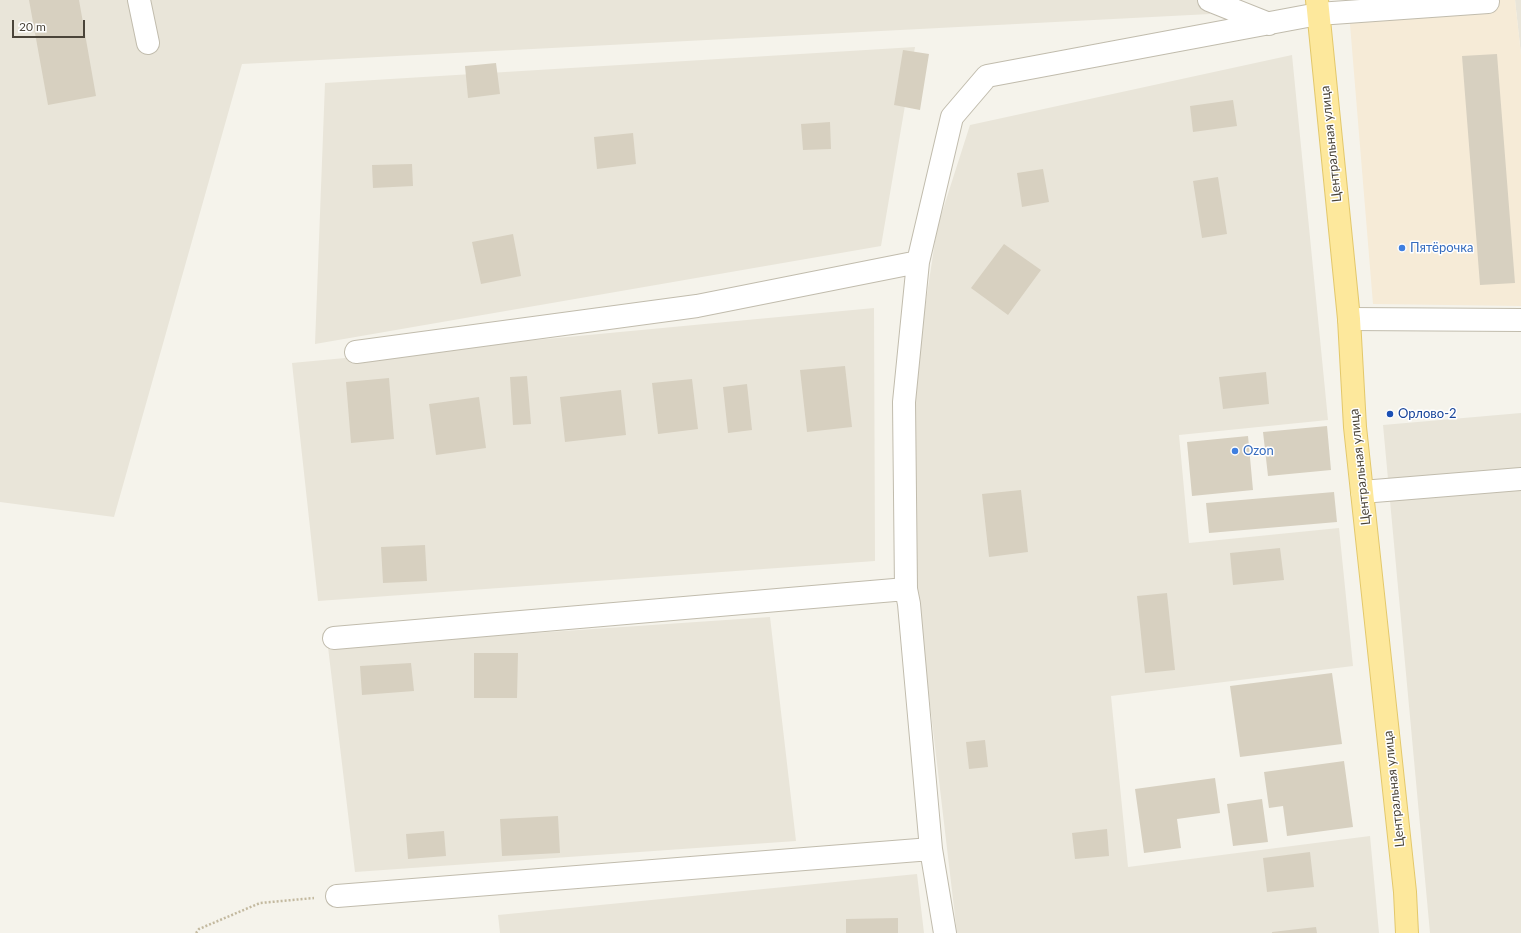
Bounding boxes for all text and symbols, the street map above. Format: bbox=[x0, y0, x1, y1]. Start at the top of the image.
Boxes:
scale bar bbox=[14, 12, 87, 38]
text: 20 m bbox=[19, 19, 46, 34]
street label: Центральная улица bbox=[1317, 85, 1345, 203]
place label: Пятёрочка bbox=[1410, 240, 1474, 256]
marker: Пятёрочка bbox=[1397, 243, 1407, 253]
place label: Орлово-2 bbox=[1398, 406, 1457, 422]
street label: Центральная улица bbox=[1346, 408, 1374, 526]
marker: Орлово-2 bbox=[1385, 409, 1395, 419]
place label: Ozon bbox=[1243, 443, 1274, 459]
marker: Ozon bbox=[1230, 446, 1240, 456]
street label: Центральная улица bbox=[1380, 730, 1408, 848]

